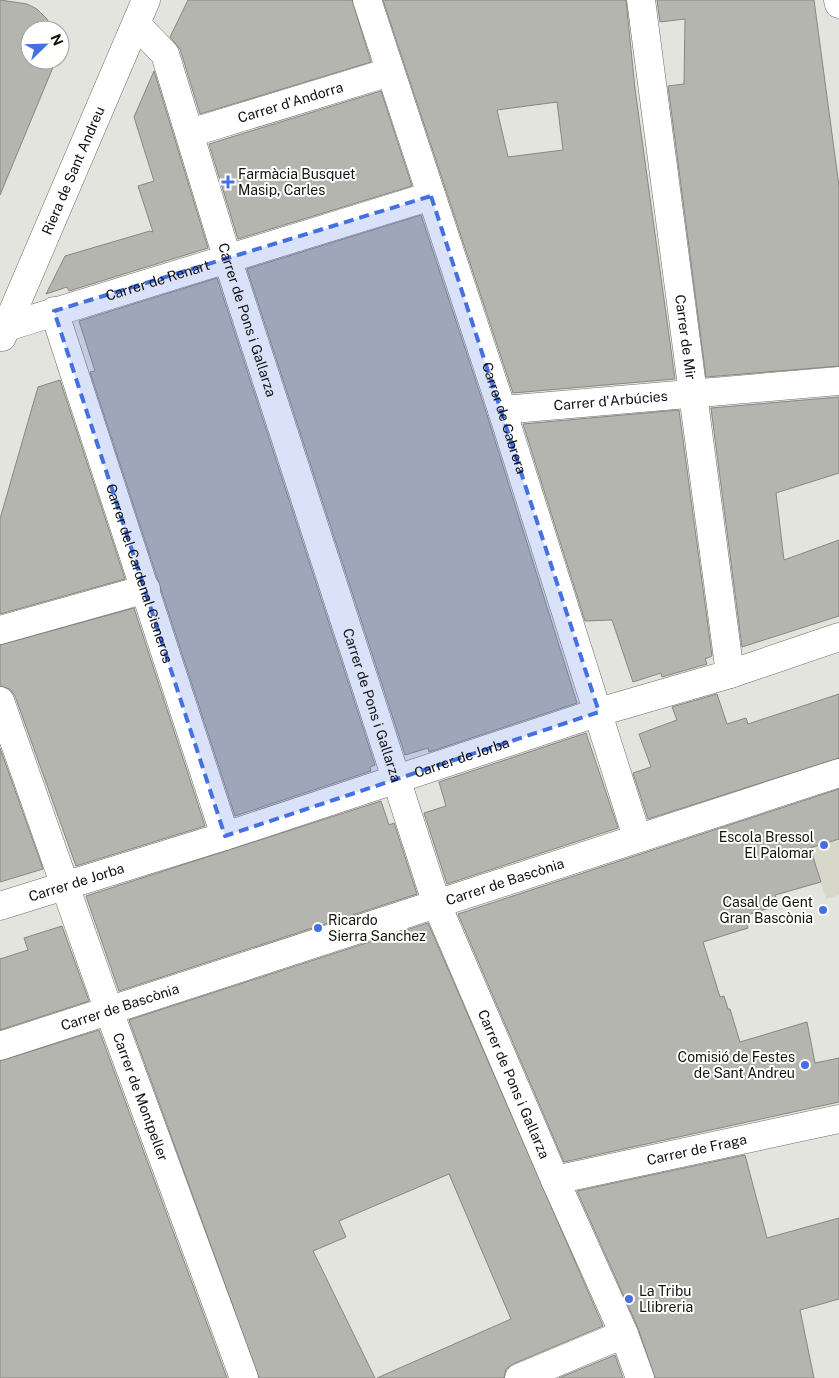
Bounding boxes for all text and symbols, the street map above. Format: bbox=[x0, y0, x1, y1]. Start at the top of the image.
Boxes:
north arrow bbox=[20, 20, 70, 70]
text: N bbox=[47, 32, 66, 48]
street label: Carrer d'Andorra bbox=[236, 79, 345, 126]
street label: Riera de Sant Andreu bbox=[39, 104, 108, 237]
place label: Farmàcia Busquet Masip, Carles bbox=[238, 166, 355, 198]
marker: Farmàcia Busquet Masip, Carles bbox=[222, 176, 234, 188]
street label: Carrer de Pons i Gallarza bbox=[215, 241, 280, 399]
street label: Carrer de Renart bbox=[104, 257, 212, 304]
street label: Carrer de Mir bbox=[672, 293, 699, 381]
street label: Carrer de Cabrera bbox=[479, 360, 530, 476]
street label: Carrer d'Arbúcies bbox=[553, 388, 668, 414]
street label: Carrer del Cardenal Cisneros bbox=[103, 482, 176, 665]
street label: Carrer de Pons i Gallarza bbox=[340, 626, 405, 784]
street label: Carrer de Jorba bbox=[412, 734, 511, 781]
place label: Escola Bressol El Palomar bbox=[719, 829, 814, 861]
marker: Escola Bressol El Palomar bbox=[818, 839, 830, 851]
street label: Carrer de Bascònia bbox=[444, 855, 566, 908]
street label: Carrer de Jorba bbox=[27, 860, 126, 905]
place label: Casal de Gent Gran Bascònia bbox=[719, 894, 813, 926]
marker: Casal de Gent Gran Bascònia bbox=[817, 904, 829, 916]
place label: Ricardo Sierra Sanchez bbox=[328, 912, 426, 944]
marker: Ricardo Sierra Sanchez bbox=[312, 922, 324, 934]
street label: Carrer de Bascònia bbox=[59, 980, 181, 1034]
street label: Carrer de Pons i Gallarza bbox=[475, 1007, 553, 1161]
street label: Carrer de Montpeller bbox=[110, 1030, 171, 1163]
place label: Comisió de Festes de Sant Andreu bbox=[678, 1049, 795, 1081]
marker: Comisió de Festes de Sant Andreu bbox=[799, 1059, 811, 1071]
street label: Carrer de Fraga bbox=[645, 1131, 748, 1168]
place label: La Tribu Llibreria bbox=[639, 1283, 693, 1315]
marker: La Tribu Llibreria bbox=[623, 1293, 635, 1305]

